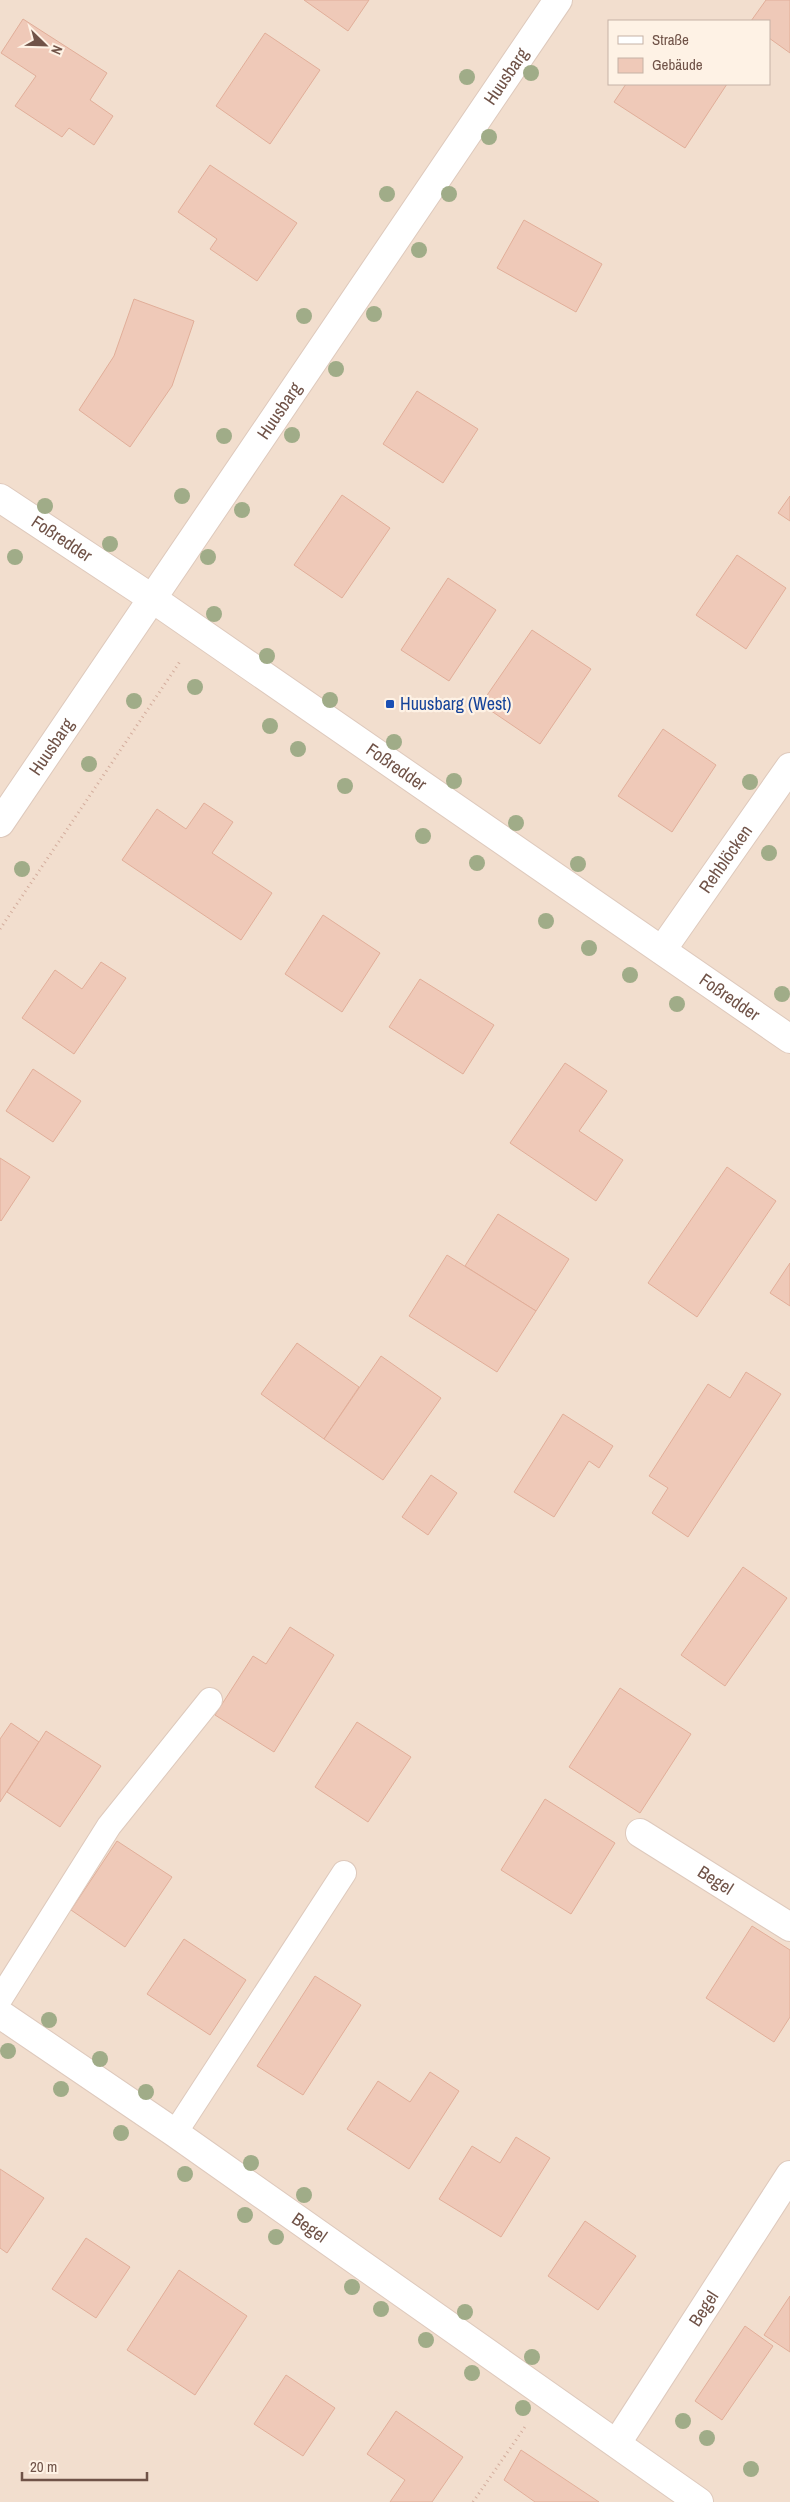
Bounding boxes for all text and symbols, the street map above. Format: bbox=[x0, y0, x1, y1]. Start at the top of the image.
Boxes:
north arrow bbox=[20, 20, 70, 70]
legend bbox=[608, 20, 770, 85]
text: Straße bbox=[652, 29, 689, 50]
street label: Huusbarg bbox=[477, 42, 535, 110]
text: N bbox=[47, 43, 67, 57]
text: Gebäude bbox=[652, 54, 703, 75]
street label: Huusbarg bbox=[251, 376, 308, 444]
street label: Foßredder bbox=[27, 509, 97, 568]
place label: Huusbarg (West) bbox=[400, 691, 511, 716]
marker: Huusbarg (West) bbox=[384, 698, 396, 710]
street label: Huusbarg bbox=[23, 712, 80, 780]
street label: Foßredder bbox=[361, 737, 432, 796]
street label: Rehblöcken bbox=[693, 820, 758, 898]
street label: Foßredder bbox=[695, 967, 765, 1027]
street label: Begel bbox=[693, 1859, 738, 1900]
street label: Begel bbox=[287, 2206, 332, 2248]
street label: Begel bbox=[683, 2286, 724, 2331]
scale bar bbox=[22, 2450, 148, 2482]
text: 20 m bbox=[30, 2456, 57, 2477]

